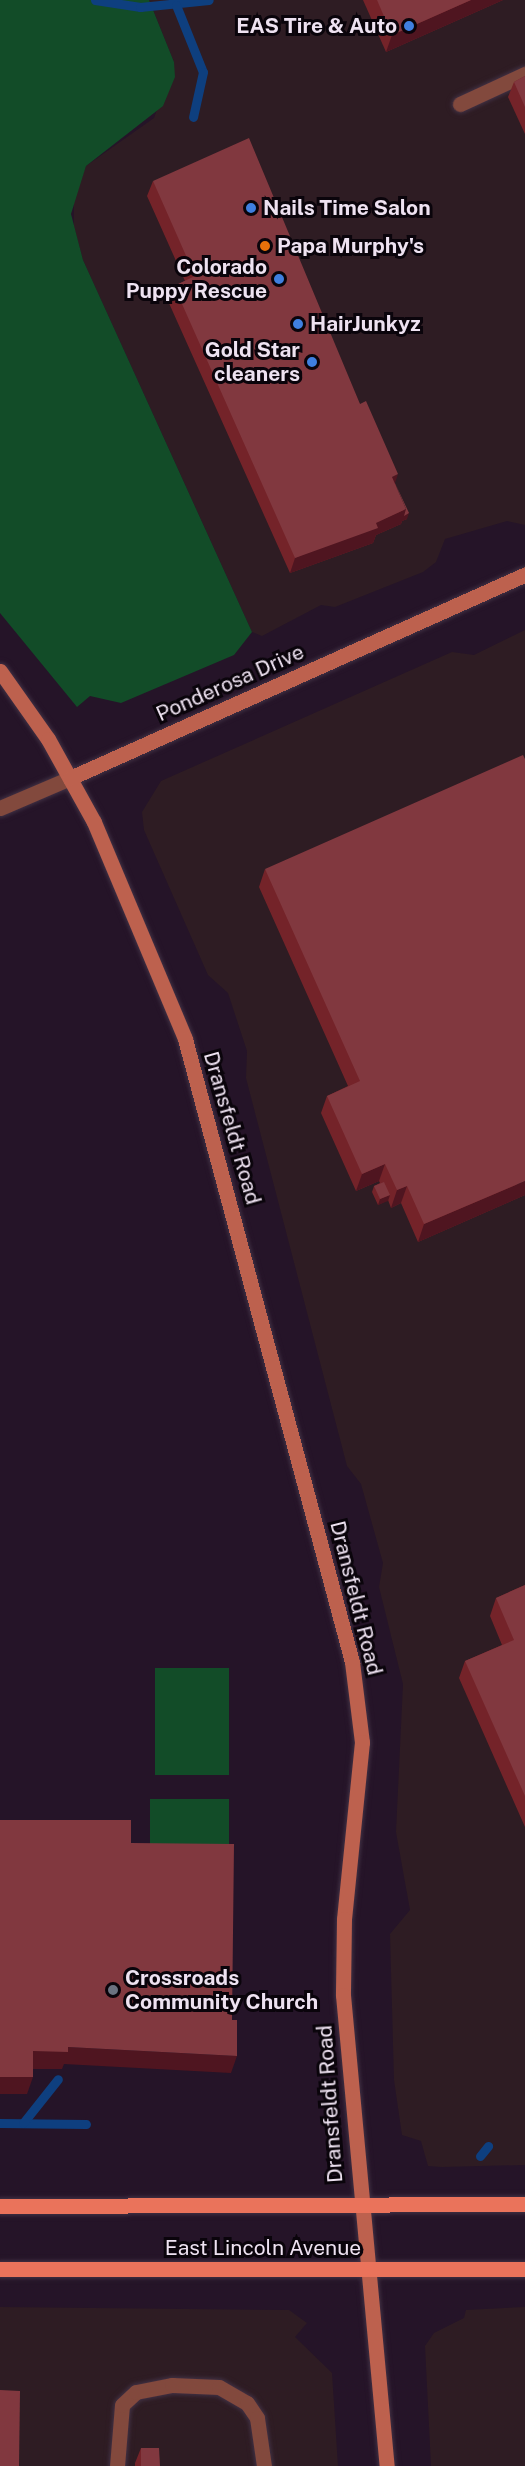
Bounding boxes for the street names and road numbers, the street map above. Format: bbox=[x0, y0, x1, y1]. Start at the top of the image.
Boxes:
street label: Ponderosa Drive bbox=[152, 639, 308, 727]
street label: Dransfeldt Road bbox=[198, 1049, 266, 1207]
street label: Dransfeldt Road bbox=[325, 1518, 387, 1678]
street label: Dransfeldt Road bbox=[312, 2024, 348, 2184]
street label: East Lincoln Avenue bbox=[165, 2235, 361, 2261]

